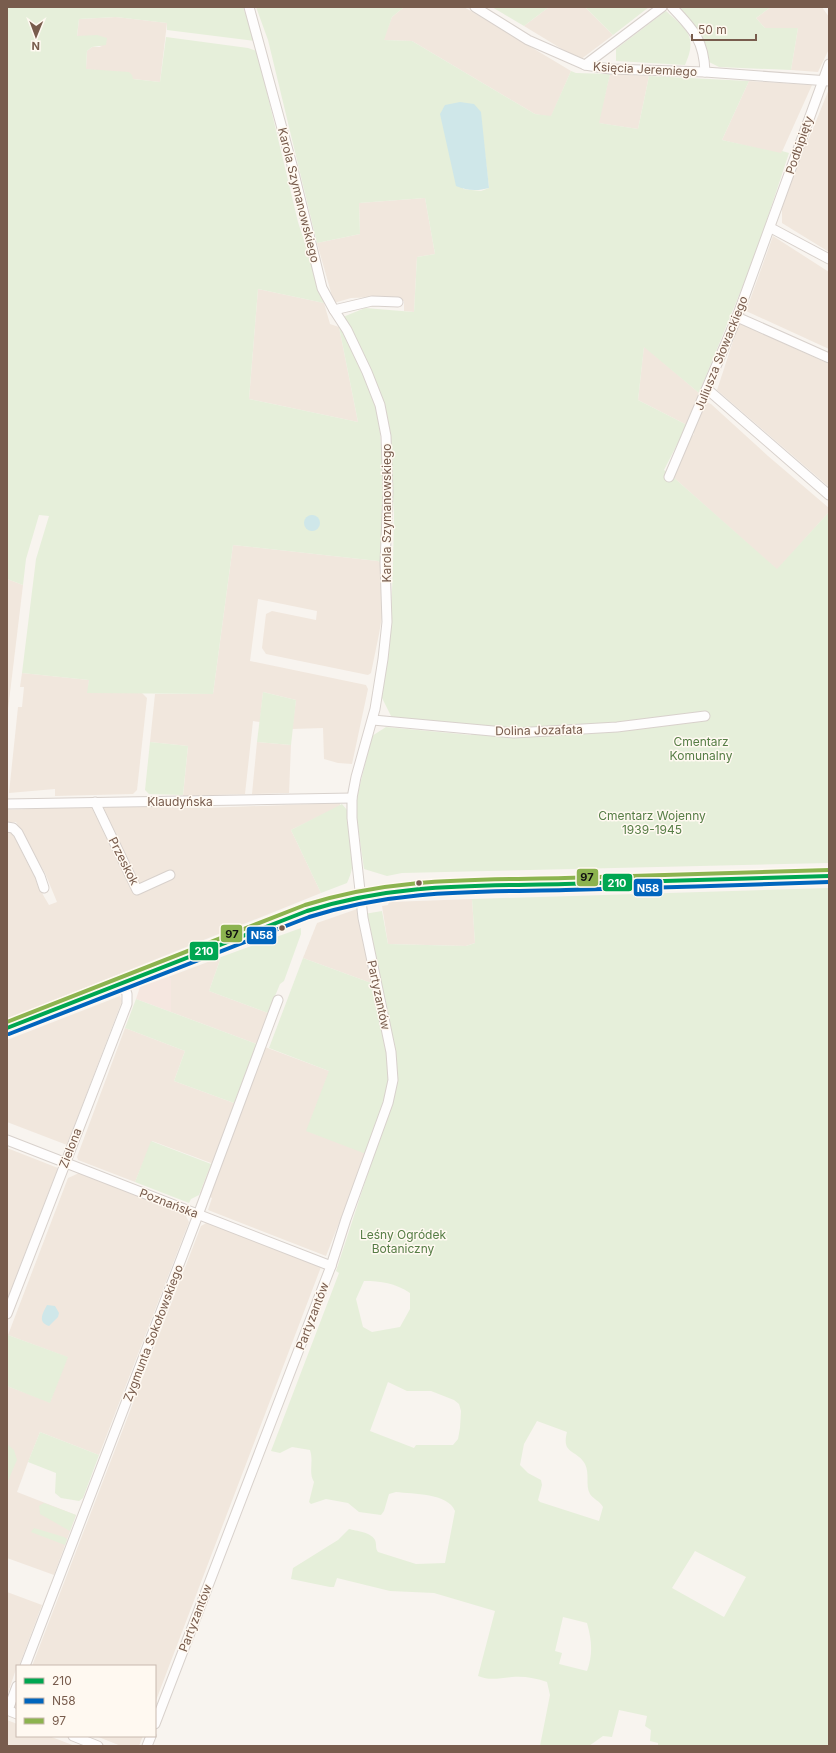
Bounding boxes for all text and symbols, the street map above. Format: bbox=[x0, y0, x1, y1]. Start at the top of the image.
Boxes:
north arrow bbox=[16, 16, 56, 56]
scale bar bbox=[692, 16, 756, 42]
text: 50 m bbox=[698, 22, 727, 37]
text: N bbox=[32, 39, 40, 53]
street label: Księcia Jeremiego bbox=[593, 59, 697, 79]
street label: Podbipięty bbox=[782, 114, 816, 176]
street label: Karola Szymanowskiego bbox=[275, 126, 323, 264]
street label: Juliusza Słowackiego bbox=[691, 294, 751, 412]
street label: Karola Szymanowskiego bbox=[379, 444, 394, 582]
street label: Dolina Jozafata bbox=[495, 722, 583, 738]
park label: Cmentarz Komunalny bbox=[670, 734, 733, 763]
street label: Klaudyńska bbox=[147, 794, 213, 809]
park label: Cmentarz Wojenny 1939-1945 bbox=[598, 808, 706, 837]
street label: Przeskok bbox=[105, 834, 143, 888]
line badge: 97 bbox=[576, 868, 599, 887]
text: 97 bbox=[580, 870, 594, 884]
line badge: 210 bbox=[602, 873, 633, 892]
text: 210 bbox=[607, 876, 627, 890]
unlabelled marker bbox=[414, 878, 424, 888]
line badge: N58 bbox=[633, 878, 663, 897]
text: N58 bbox=[637, 881, 659, 895]
unlabelled marker bbox=[277, 923, 287, 933]
line badge: 97 bbox=[220, 924, 243, 943]
line badge: N58 bbox=[246, 926, 277, 945]
text: 97 bbox=[225, 927, 239, 941]
text: N58 bbox=[251, 928, 273, 942]
line badge: 210 bbox=[189, 941, 219, 961]
text: 210 bbox=[194, 944, 214, 958]
street label: Partyzantów bbox=[364, 959, 394, 1031]
street label: Zielona bbox=[56, 1126, 84, 1170]
street label: Poznańska bbox=[137, 1185, 201, 1221]
park label: Leśny Ogródek Botaniczny bbox=[360, 1227, 446, 1256]
street label: Zygmunta Sokołowskiego bbox=[120, 1262, 186, 1404]
street label: Partyzantów bbox=[292, 1280, 332, 1352]
street label: Partyzantów bbox=[175, 1582, 215, 1654]
legend bbox=[16, 1665, 156, 1737]
text: 210 bbox=[52, 1673, 72, 1688]
text: N58 bbox=[52, 1693, 76, 1708]
text: 97 bbox=[52, 1713, 66, 1728]

